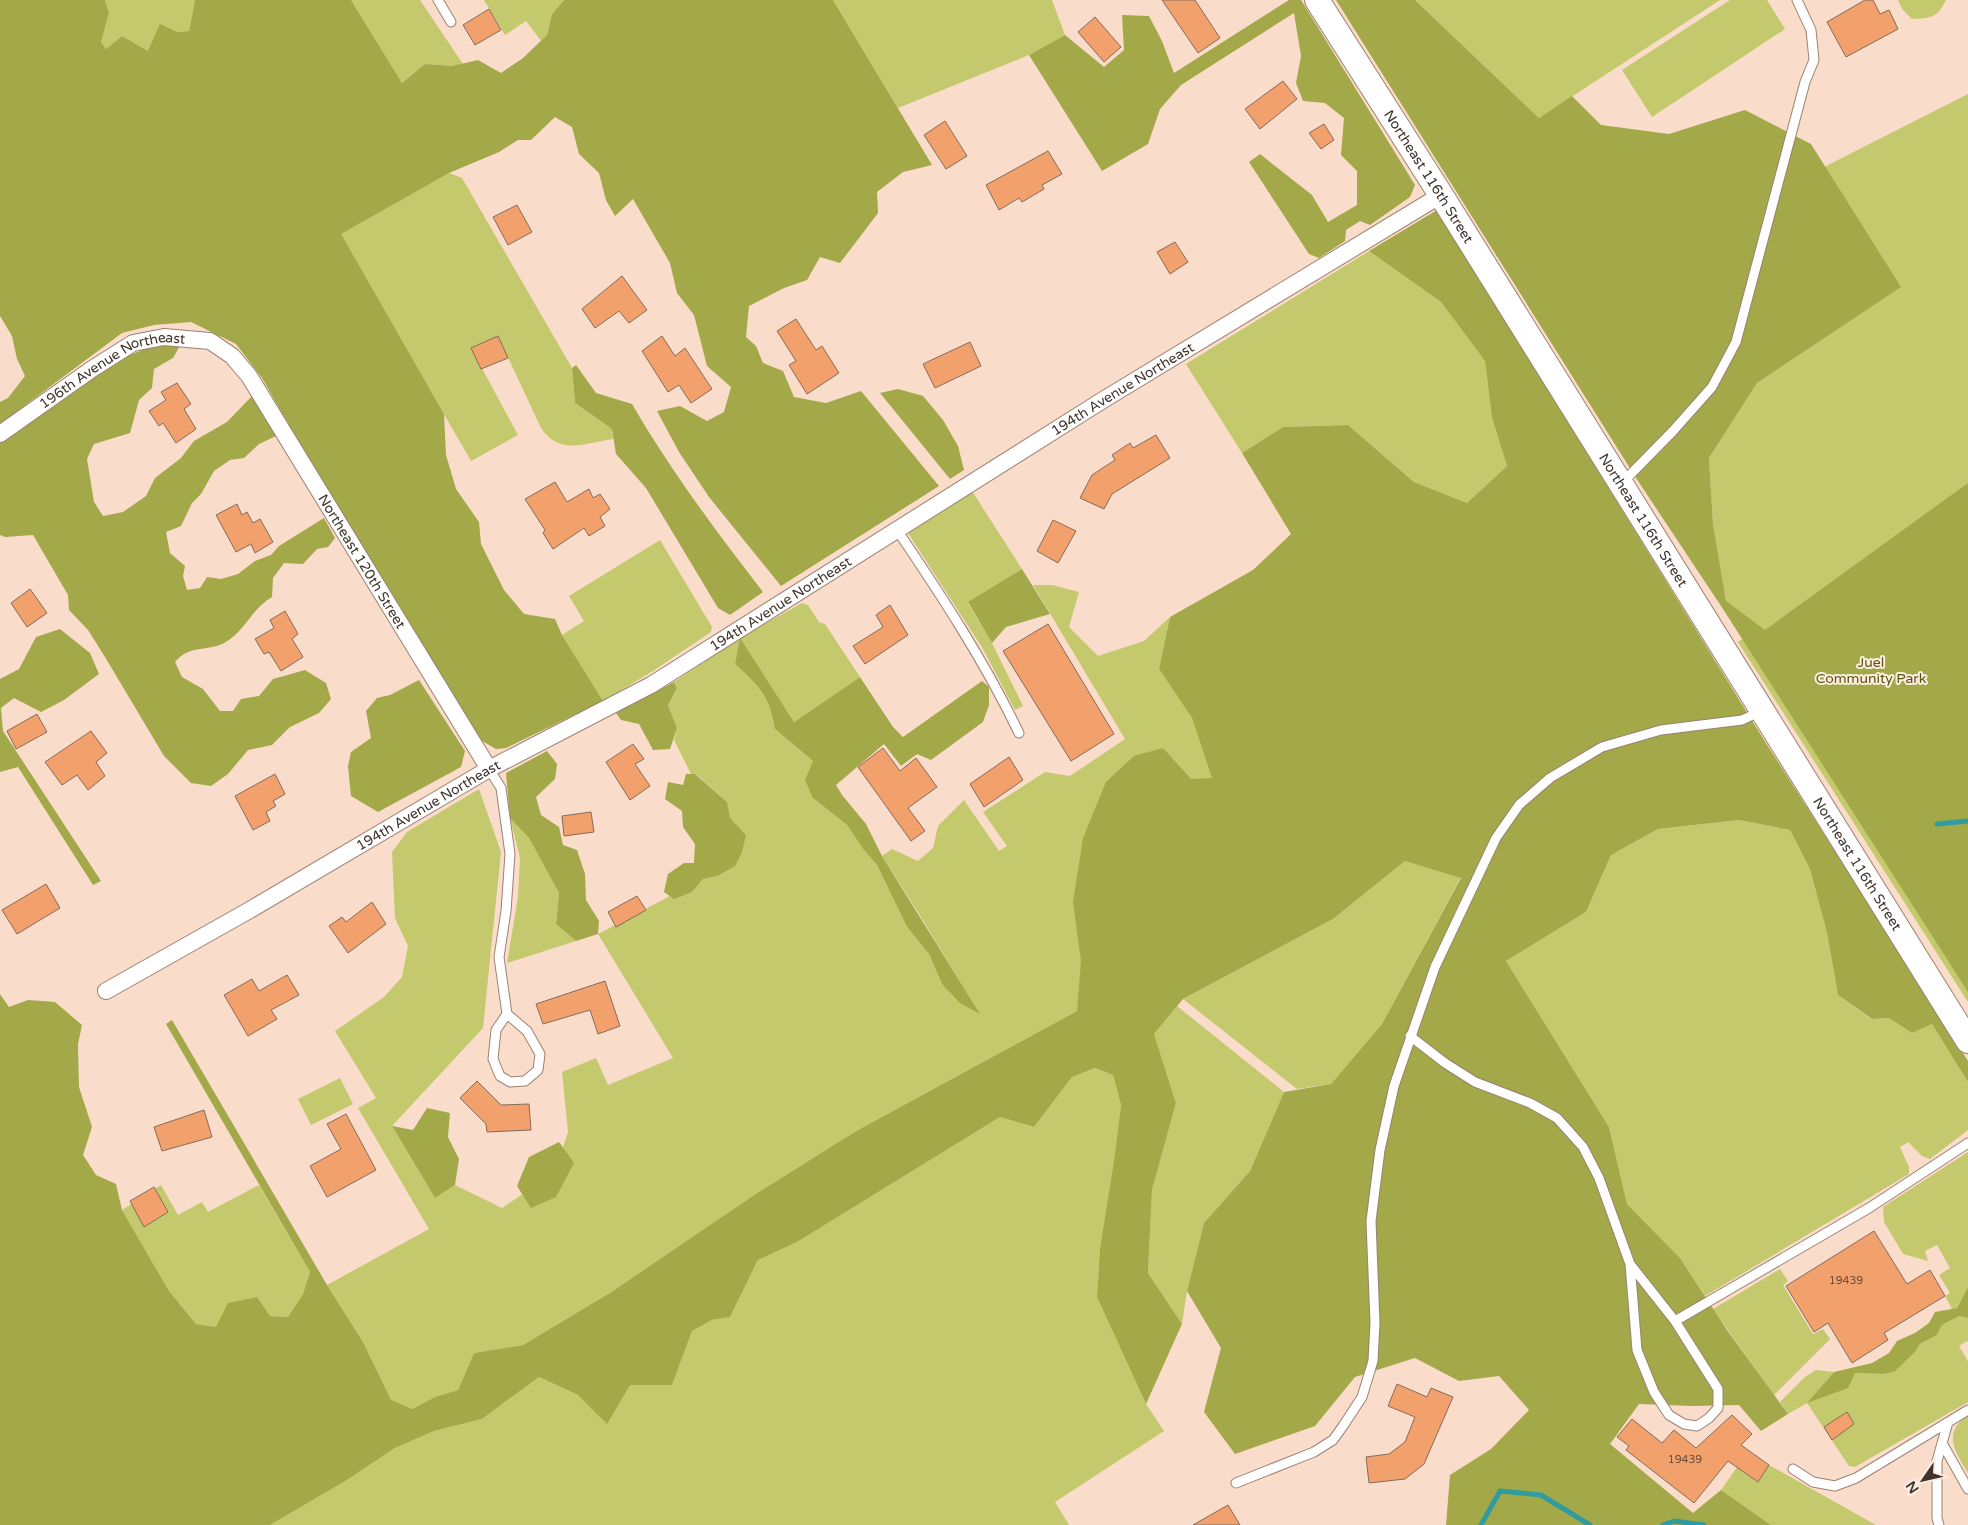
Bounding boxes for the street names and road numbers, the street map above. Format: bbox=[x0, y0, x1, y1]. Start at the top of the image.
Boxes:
street label: Northeast 116th Street bbox=[1381, 107, 1478, 247]
street label: 196th Avenue Northeast bbox=[36, 328, 187, 412]
street label: 194th Avenue Northeast bbox=[1048, 338, 1197, 439]
street label: Northeast 116th Street bbox=[1595, 450, 1692, 591]
street label: Northeast 120th Street bbox=[315, 491, 410, 632]
street label: 194th Avenue Northeast bbox=[706, 552, 855, 655]
street label: 194th Avenue Northeast bbox=[353, 756, 504, 854]
street label: Northeast 116th Street bbox=[1810, 794, 1906, 934]

